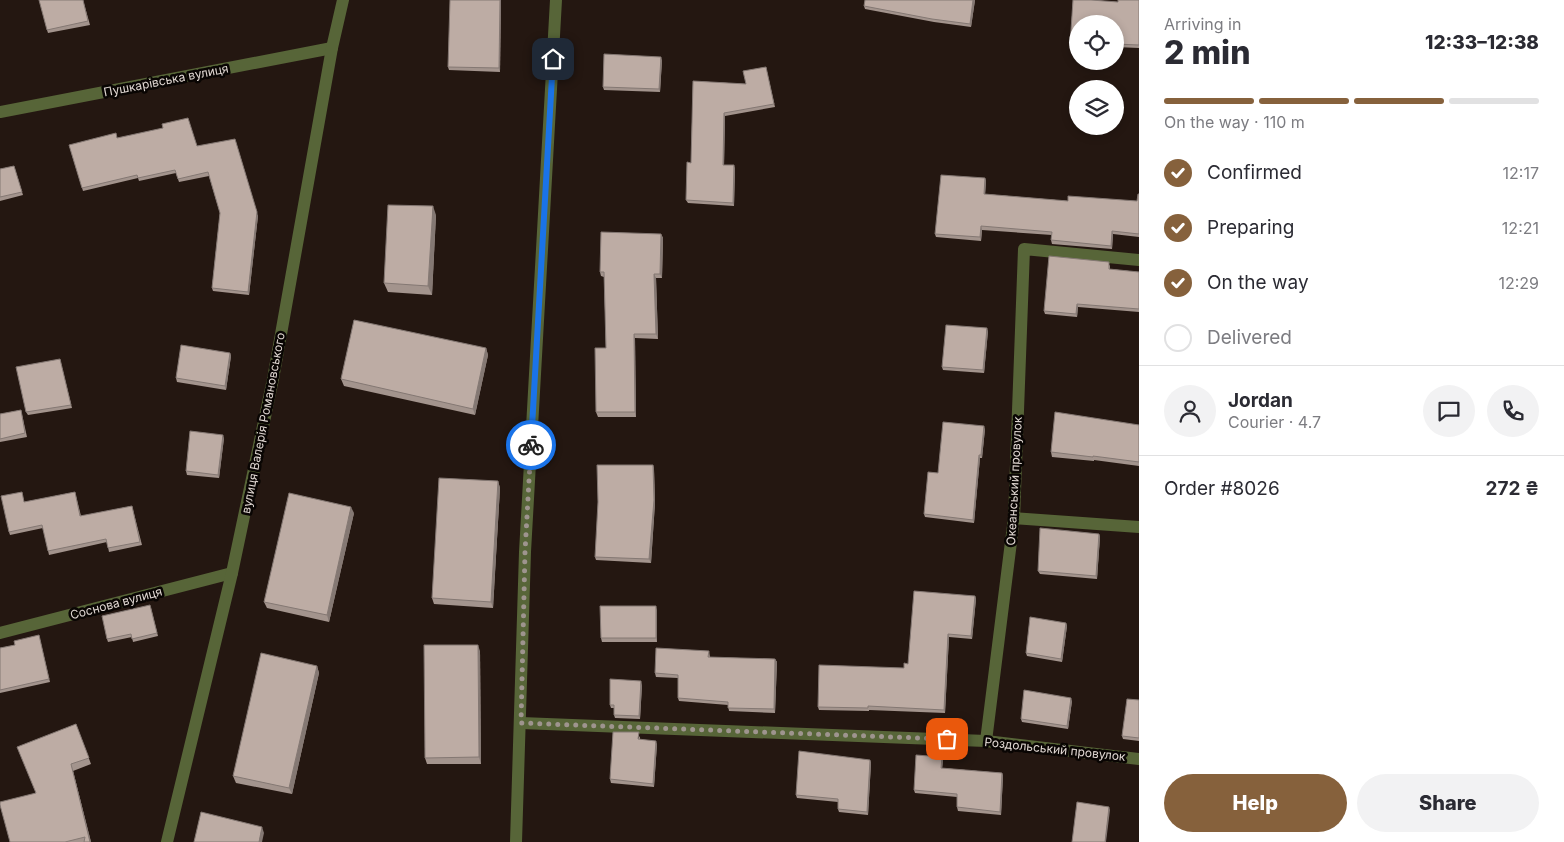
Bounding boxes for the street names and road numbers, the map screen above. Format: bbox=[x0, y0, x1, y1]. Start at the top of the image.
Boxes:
street label: Пушкарівська вулиця bbox=[102, 61, 230, 99]
street label: вулиця Валерія Романовського bbox=[238, 331, 288, 515]
street label: Океанський провулок bbox=[1003, 416, 1025, 546]
street label: Соснова вулиця bbox=[68, 583, 164, 623]
street label: Роздольський провулок bbox=[984, 734, 1127, 764]

